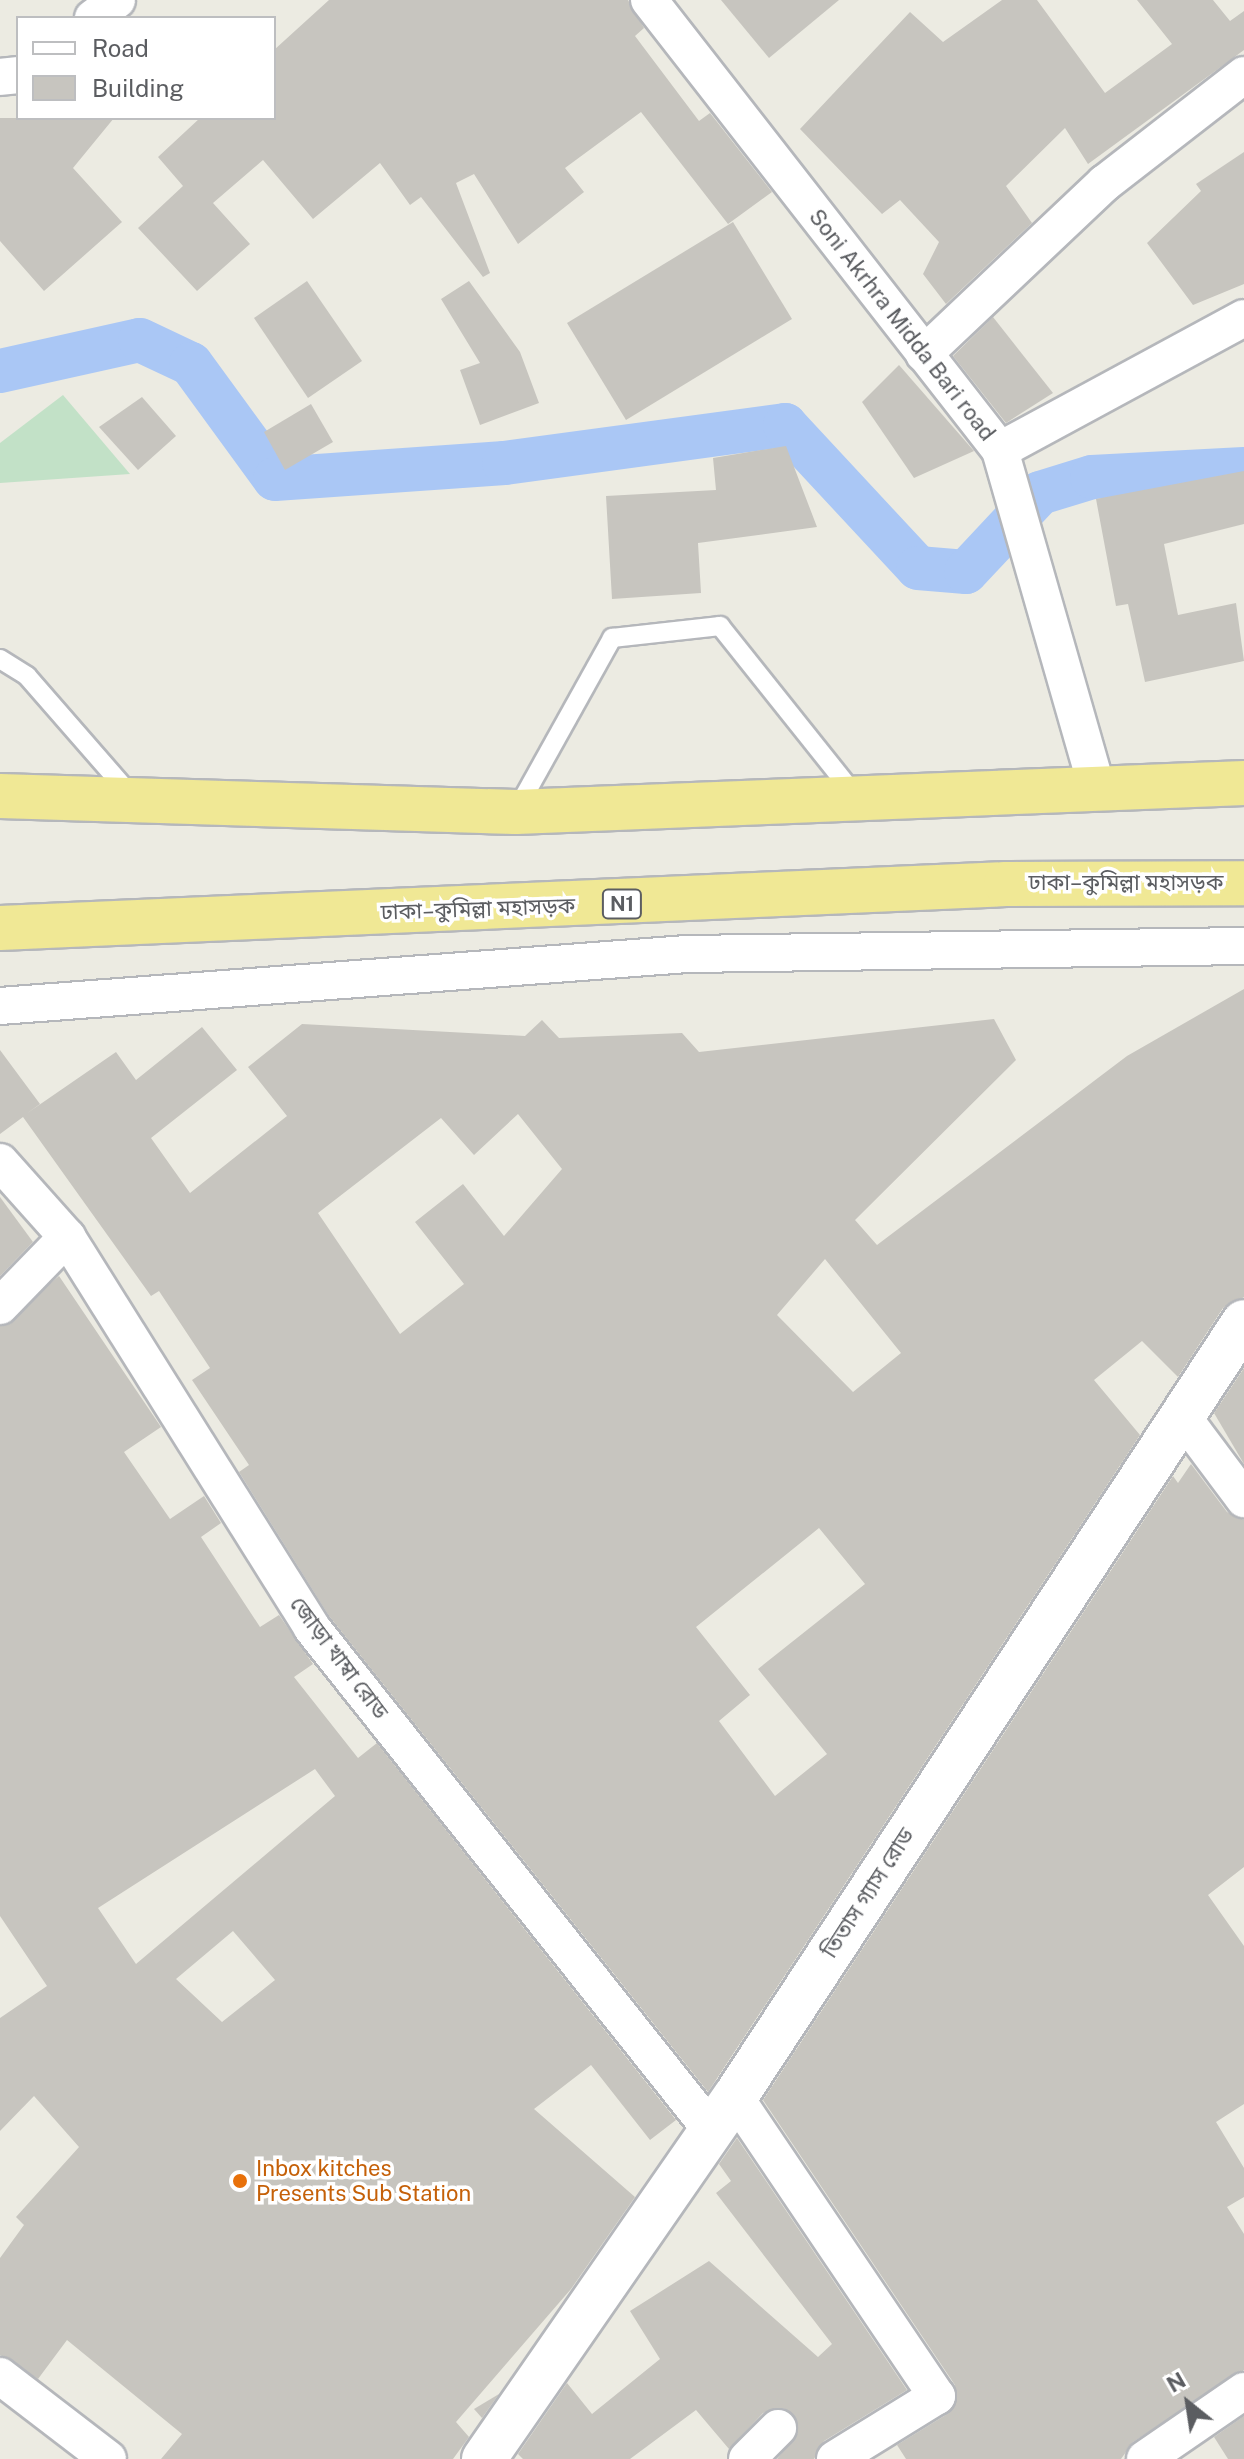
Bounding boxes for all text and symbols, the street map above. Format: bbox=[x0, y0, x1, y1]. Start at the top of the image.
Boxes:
legend bbox=[16, 16, 276, 120]
text: Road bbox=[92, 34, 149, 62]
text: Building bbox=[92, 74, 184, 102]
street label: Soni Akrhra Midda Bari road bbox=[803, 204, 1001, 446]
street label: ঢাকা–কুমিল্লা মহাসড়ক bbox=[1029, 870, 1223, 896]
road number: N1 bbox=[600, 888, 644, 920]
street label: ঢাকা–কুমিল্লা মহাসড়ক bbox=[380, 892, 576, 926]
street label: জোড়া খাম্বা রোড bbox=[284, 1591, 394, 1725]
street label: তিতাস গ্যাস রোড bbox=[816, 1823, 920, 1963]
place label: Inbox kitches Presents Sub Station bbox=[256, 2155, 471, 2206]
marker: Inbox kitches Presents Sub Station bbox=[231, 2172, 249, 2190]
north arrow bbox=[1148, 2363, 1228, 2443]
text: N bbox=[1162, 2367, 1190, 2398]

